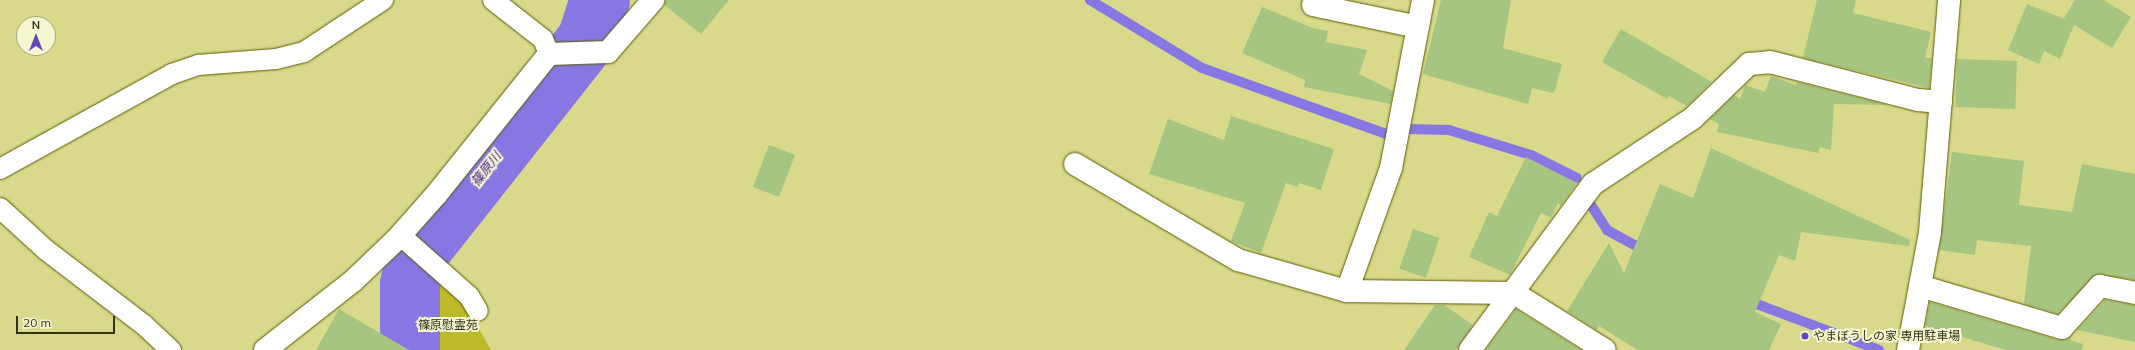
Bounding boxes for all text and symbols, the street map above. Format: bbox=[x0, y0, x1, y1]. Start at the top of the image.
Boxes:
north arrow bbox=[16, 16, 56, 56]
text: N bbox=[32, 18, 40, 32]
water label: 篠原川 bbox=[468, 149, 504, 189]
scale bar bbox=[18, 308, 117, 334]
text: 20 m bbox=[23, 315, 51, 330]
park label: 篠原慰霊苑 bbox=[418, 318, 478, 332]
place label: やまぼうしの家 専用駐車場 bbox=[1813, 329, 1960, 343]
marker: やまぼうしの家 専用駐車場 bbox=[1800, 331, 1810, 341]

